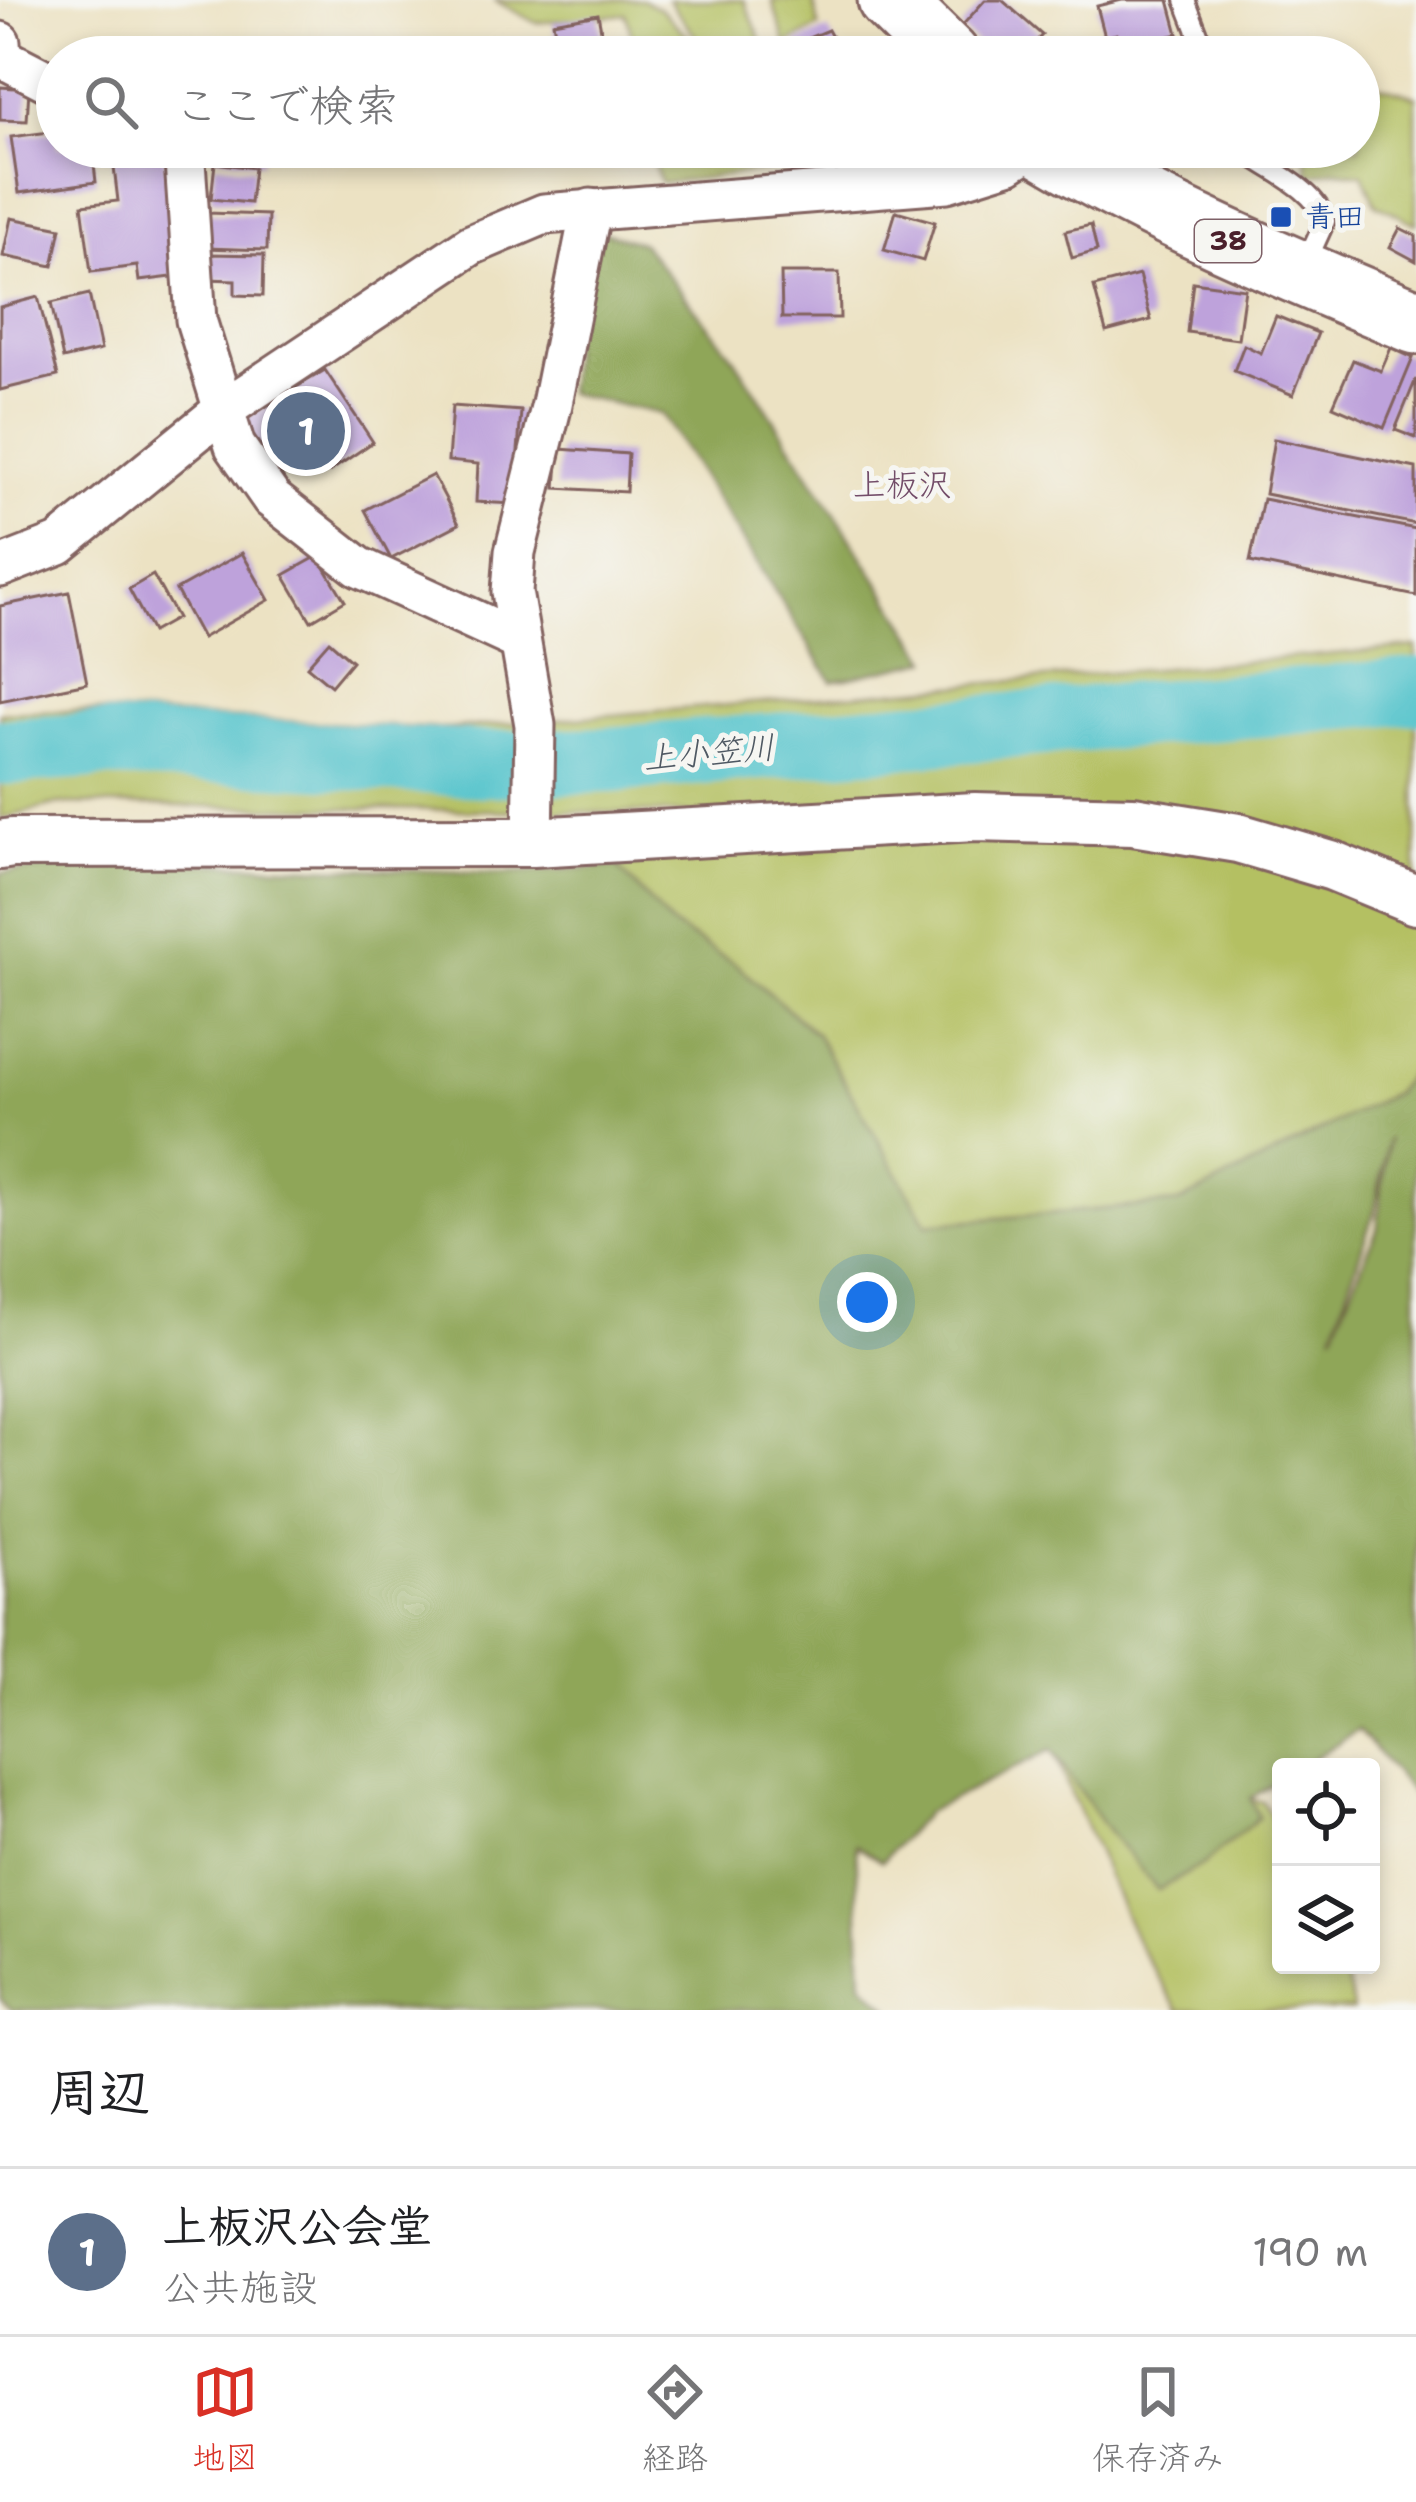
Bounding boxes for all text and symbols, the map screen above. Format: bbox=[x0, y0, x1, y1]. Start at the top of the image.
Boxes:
search box bbox=[36, 36, 1380, 168]
icon: search bbox=[78, 69, 144, 135]
text: ここで検索 bbox=[174, 75, 399, 135]
place label: 青田 bbox=[1305, 196, 1365, 237]
marker: 青田 bbox=[1268, 204, 1294, 230]
road number: 38 bbox=[1195, 220, 1261, 262]
pin: 1 bbox=[267, 386, 345, 476]
district label: 上板沢 bbox=[853, 462, 952, 507]
water label: 上小笠川 bbox=[641, 724, 777, 781]
your location bbox=[837, 1272, 897, 1332]
map controls bbox=[1272, 1758, 1380, 1974]
button: locate bbox=[1272, 1758, 1380, 1866]
button: layers bbox=[1272, 1866, 1380, 1974]
text: 周辺 bbox=[48, 2058, 150, 2126]
text: 上板沢公会堂 bbox=[162, 2196, 432, 2256]
text: 1 bbox=[78, 2226, 96, 2278]
text: 190 m bbox=[1252, 2226, 1368, 2278]
text: 公共施設 bbox=[162, 2261, 318, 2313]
tab: 地図 bbox=[192, 2359, 258, 2480]
tab: 経路 bbox=[642, 2359, 708, 2480]
tab: 保存済み bbox=[1092, 2359, 1224, 2480]

